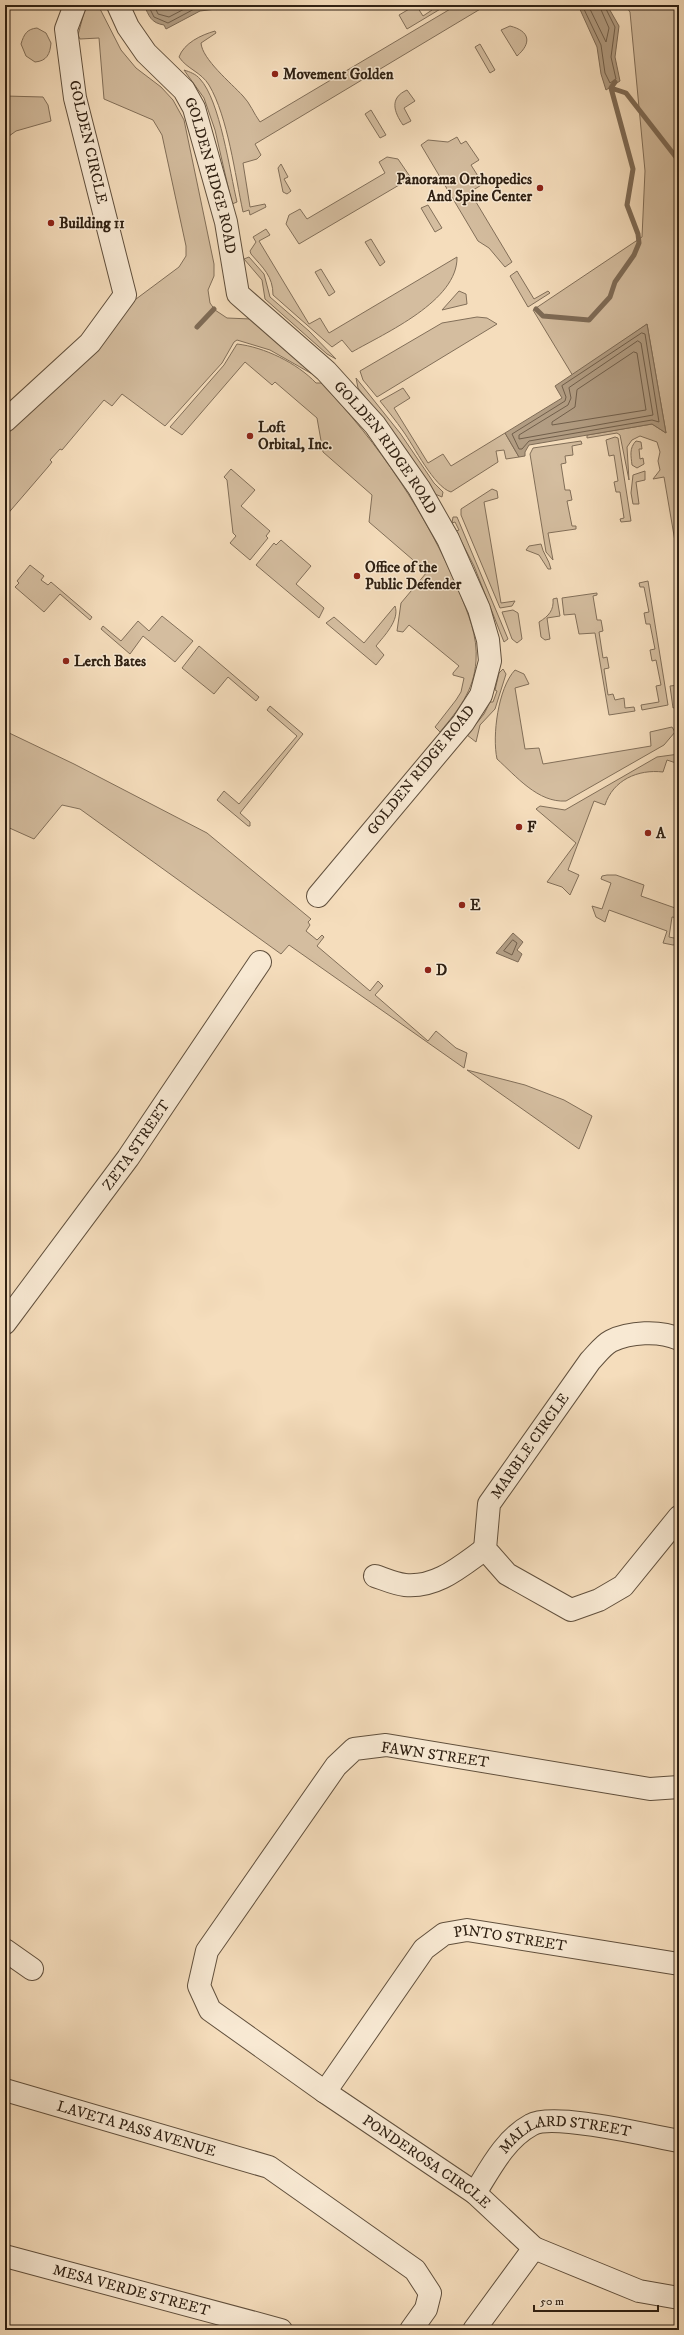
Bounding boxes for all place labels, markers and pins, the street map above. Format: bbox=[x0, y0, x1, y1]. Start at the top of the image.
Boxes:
place label: Movement Golden bbox=[283, 65, 394, 84]
marker: Movement Golden bbox=[270, 69, 280, 79]
place label: Panorama Orthopedics And Spine Center bbox=[396, 170, 532, 206]
marker: Panorama Orthopedics And Spine Center bbox=[535, 183, 545, 193]
place label: Building 11 bbox=[59, 214, 125, 233]
marker: Building 11 bbox=[46, 218, 56, 228]
place label: Loft Orbital, Inc. bbox=[258, 418, 333, 454]
marker: Loft Orbital, Inc. bbox=[245, 431, 255, 441]
place label: Office of the Public Defender bbox=[365, 558, 462, 594]
marker: Office of the Public Defender bbox=[352, 571, 362, 581]
place label: Lerch Bates bbox=[74, 652, 146, 671]
marker: Lerch Bates bbox=[61, 656, 71, 666]
place label: F bbox=[527, 818, 537, 837]
marker: F bbox=[514, 822, 524, 832]
place label: A bbox=[655, 824, 666, 843]
marker: A bbox=[643, 828, 653, 838]
place label: E bbox=[470, 896, 481, 915]
marker: E bbox=[457, 900, 467, 910]
place label: D bbox=[436, 961, 447, 980]
marker: D bbox=[423, 965, 433, 975]

